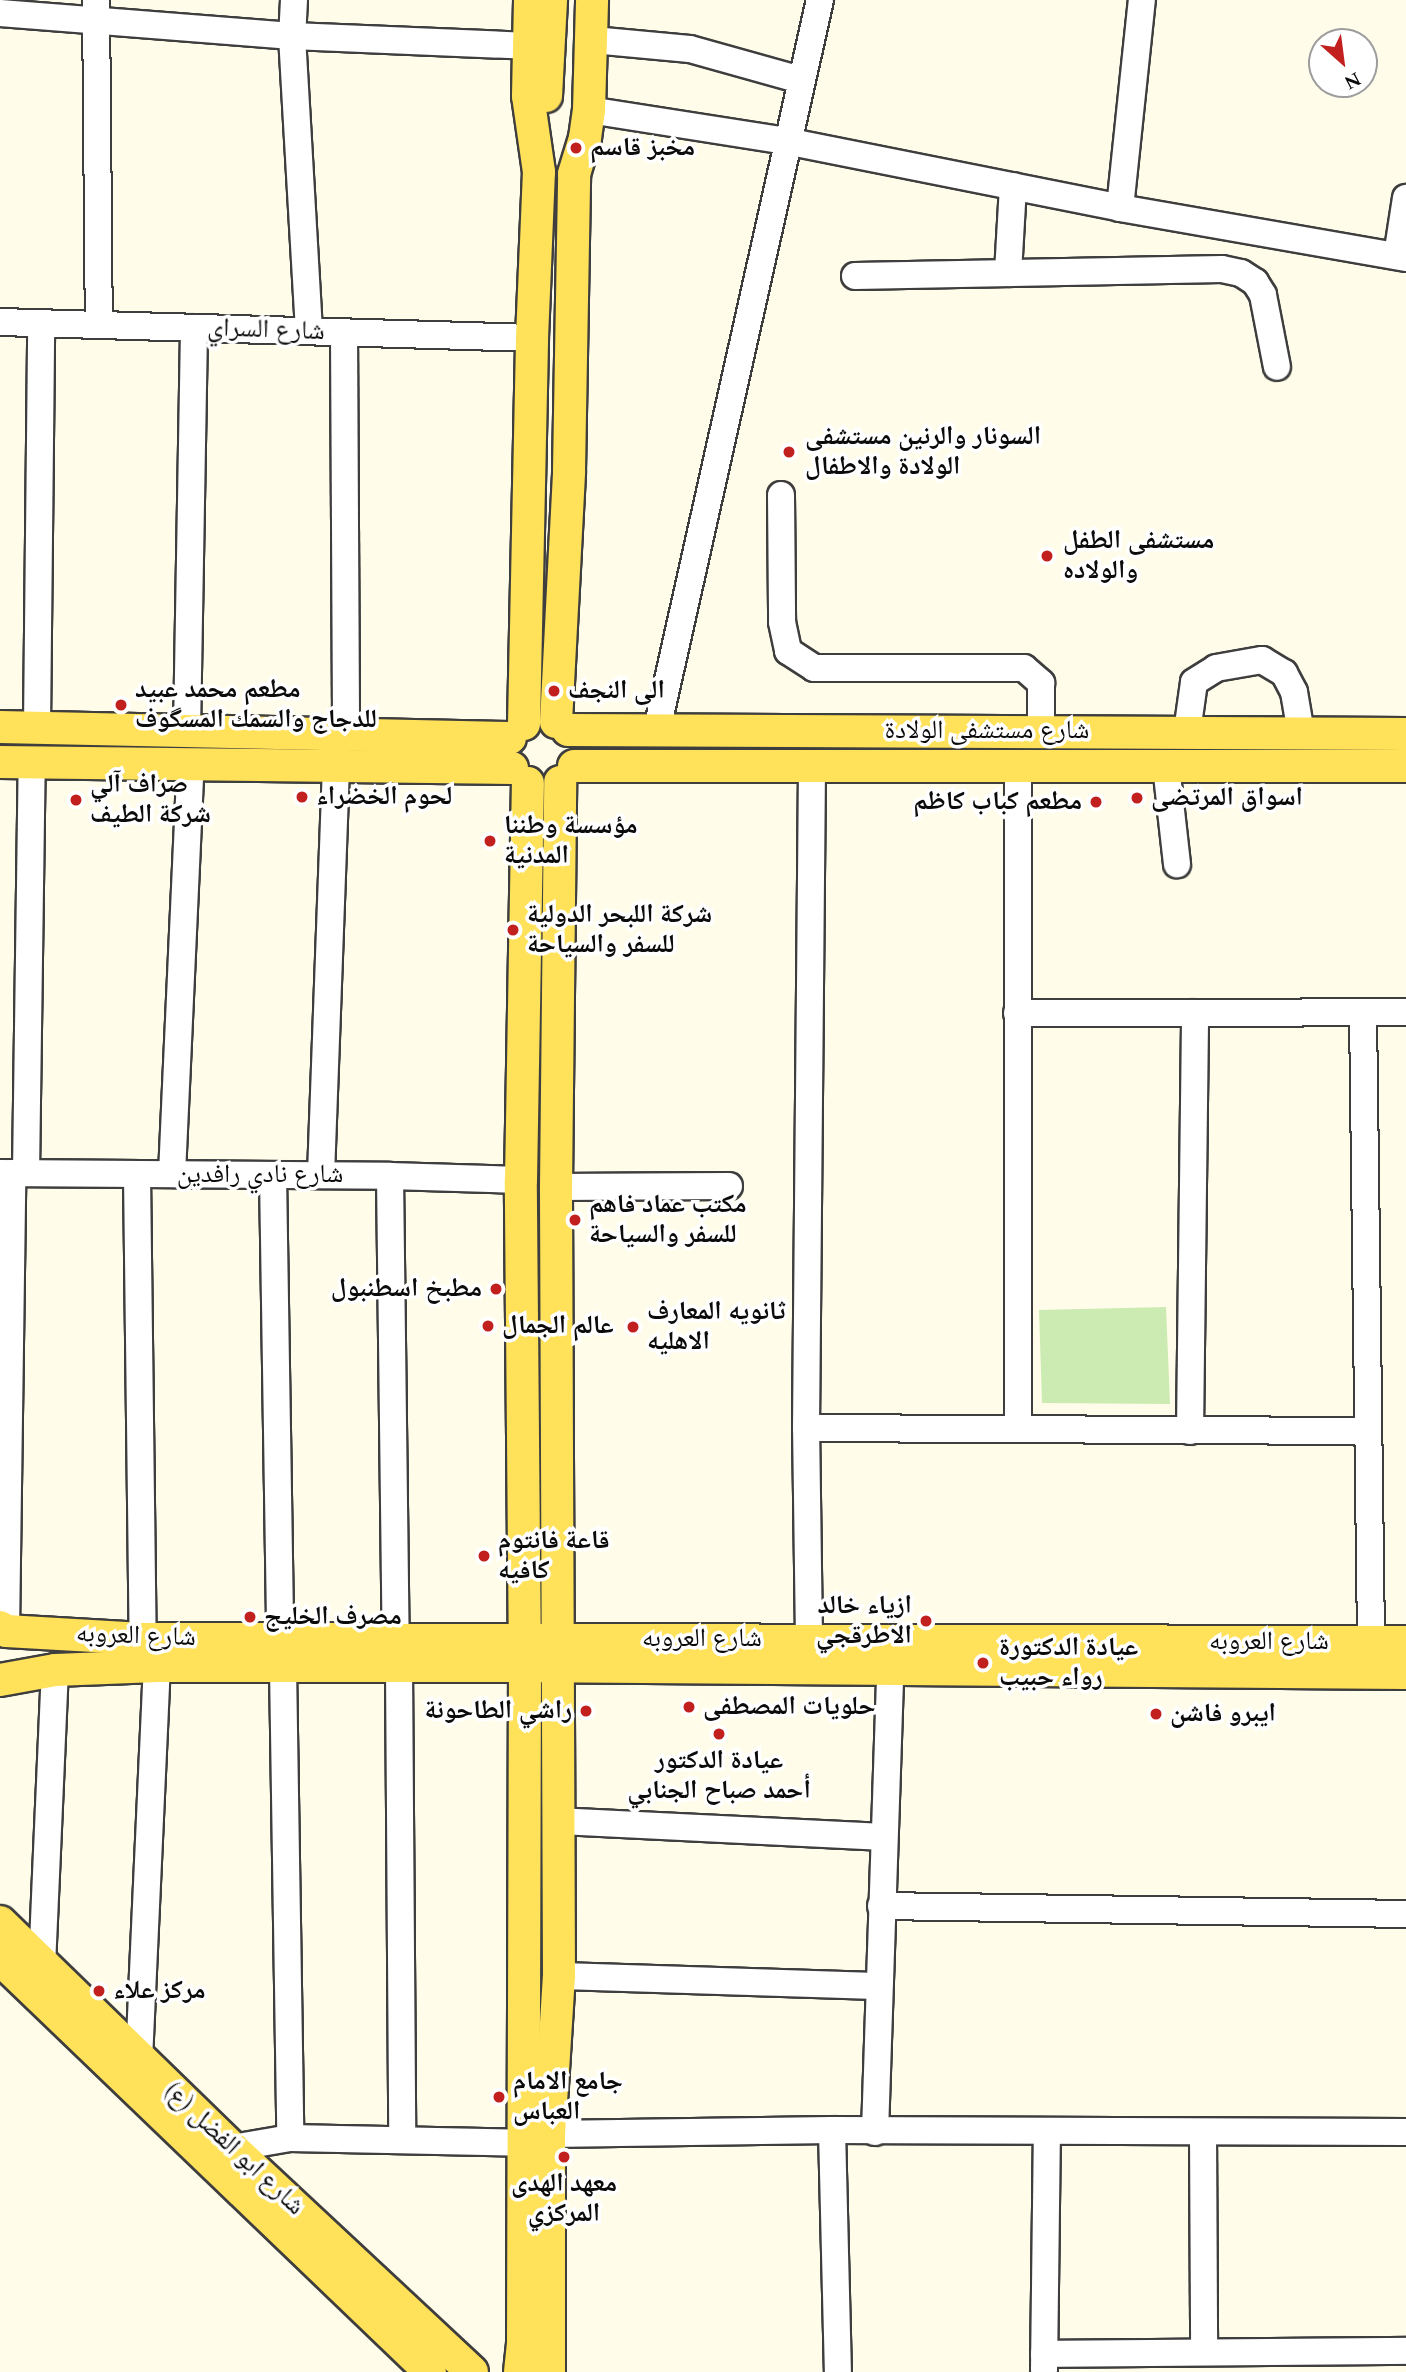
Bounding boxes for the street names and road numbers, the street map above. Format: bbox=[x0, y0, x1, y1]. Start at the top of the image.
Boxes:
street label: شارع السراي bbox=[207, 312, 325, 348]
street label: شارع مستشفى الولادة bbox=[885, 715, 1089, 747]
street label: شارع نادي رافدين bbox=[177, 1159, 343, 1191]
street label: شارع العروبه bbox=[76, 1618, 196, 1654]
street label: شارع العروبه bbox=[642, 1623, 762, 1655]
street label: شارع العروبه bbox=[1209, 1626, 1329, 1658]
street label: شارع ابو الفضل (ع) bbox=[157, 2076, 311, 2222]

